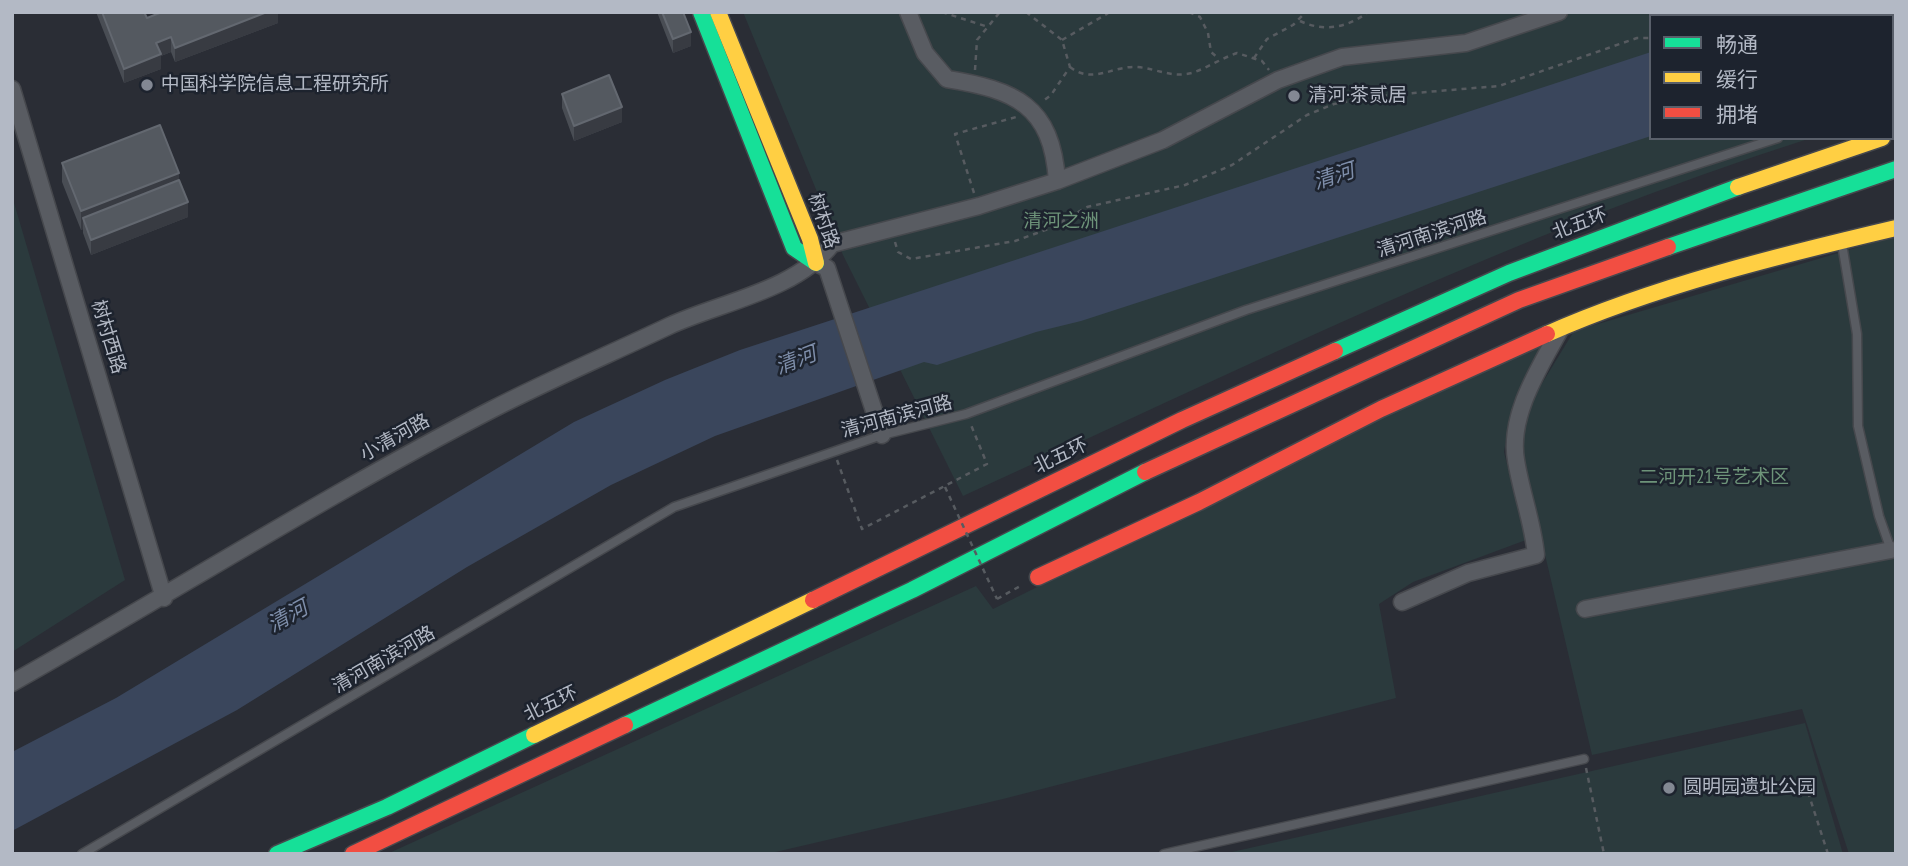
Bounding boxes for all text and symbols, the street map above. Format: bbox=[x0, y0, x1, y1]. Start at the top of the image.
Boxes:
legend bbox=[1649, 14, 1894, 140]
text: 畅通 bbox=[1716, 31, 1758, 58]
text: 缓行 bbox=[1716, 66, 1758, 93]
place label: 中国科学院信息工程研究所 bbox=[161, 74, 389, 96]
marker: 中国科学院信息工程研究所 bbox=[139, 77, 155, 93]
place label: 清河·茶贰居 bbox=[1308, 85, 1407, 107]
marker: 清河·茶贰居 bbox=[1286, 88, 1302, 104]
text: 拥堵 bbox=[1716, 101, 1758, 128]
water label: 清河 bbox=[1310, 159, 1358, 195]
street label: 树村路 bbox=[803, 190, 843, 252]
street label: 北五环 bbox=[1549, 203, 1611, 245]
street label: 清河南滨河路 bbox=[1374, 206, 1490, 262]
park label: 清河之洲 bbox=[1023, 211, 1099, 233]
street label: 树村西路 bbox=[86, 297, 130, 377]
water label: 清河 bbox=[772, 342, 820, 380]
street label: 清河南滨河路 bbox=[839, 391, 955, 443]
street label: 小清河路 bbox=[356, 410, 434, 466]
street label: 北五环 bbox=[1030, 433, 1092, 479]
park label: 二河开21号艺术区 bbox=[1639, 467, 1789, 489]
water label: 清河 bbox=[264, 596, 312, 638]
street label: 清河南滨河路 bbox=[329, 622, 439, 698]
street label: 北五环 bbox=[520, 681, 582, 727]
place label: 圆明园遗址公园 bbox=[1683, 777, 1816, 799]
marker: 圆明园遗址公园 bbox=[1661, 780, 1677, 796]

